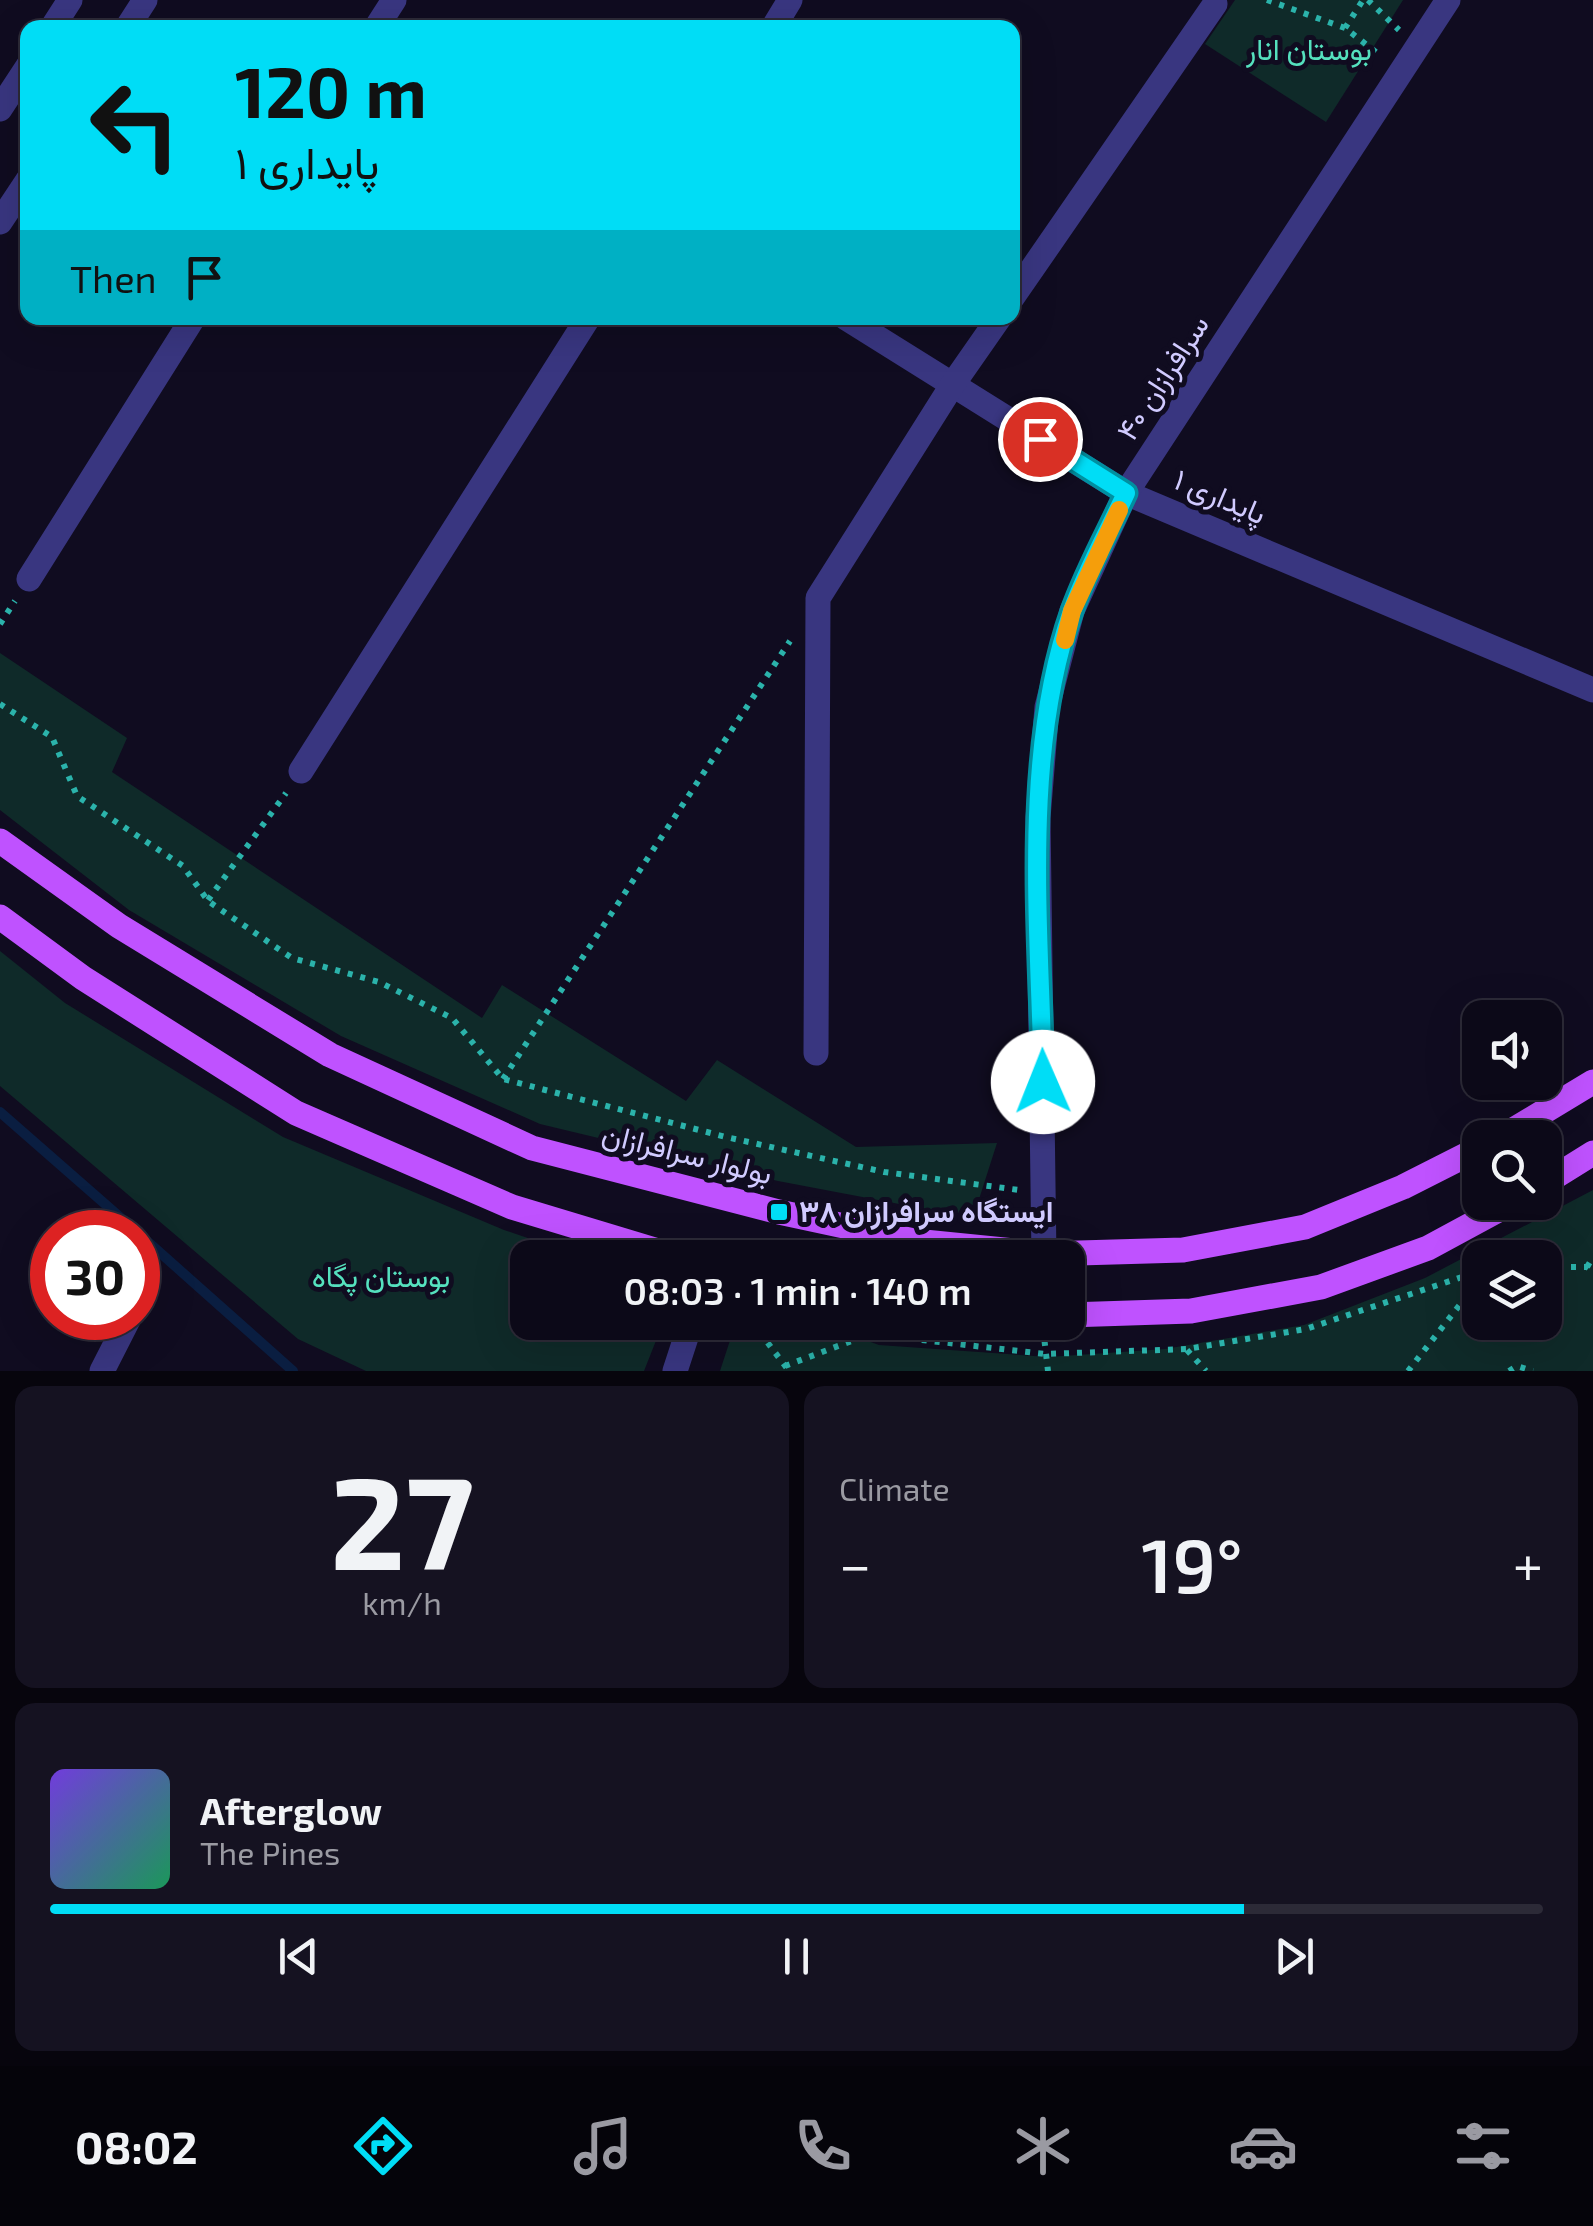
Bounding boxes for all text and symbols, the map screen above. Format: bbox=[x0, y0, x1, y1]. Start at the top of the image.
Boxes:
park label: بوستان انار bbox=[1245, 30, 1372, 68]
text: 120 m bbox=[235, 48, 427, 132]
icon: left bbox=[70, 60, 200, 190]
text: پایداری ۱ bbox=[235, 134, 379, 188]
icon: arrive bbox=[177, 250, 232, 305]
text: Then bbox=[70, 255, 157, 301]
street label: سرافرازان ۴۰ bbox=[1107, 307, 1217, 447]
pin bbox=[998, 397, 1083, 482]
icon: arrive bbox=[1013, 412, 1068, 467]
street label: پایداری ۱ bbox=[1168, 460, 1272, 534]
map controls bbox=[1462, 1000, 1562, 1340]
button: sound bbox=[1462, 1000, 1562, 1100]
position arrow bbox=[991, 1030, 1095, 1134]
street label: بولوار سرافرازان bbox=[598, 1114, 776, 1193]
button: search bbox=[1462, 1120, 1562, 1220]
place label: ایستگاه سرافرازان ۳۸ bbox=[799, 1192, 1054, 1230]
marker: ایستگاه سرافرازان ۳۸ bbox=[768, 1201, 790, 1223]
speed limit sign: 30 bbox=[30, 1210, 160, 1340]
button: layers bbox=[1462, 1240, 1562, 1340]
park label: بوستان پگاه bbox=[312, 1257, 450, 1297]
text: 08:03 · 1 min · 140 m bbox=[623, 1267, 972, 1313]
text: 27 bbox=[330, 1440, 474, 1596]
text: Climate bbox=[839, 1469, 950, 1507]
text: 19° bbox=[1141, 1518, 1243, 1608]
text: − bbox=[839, 1530, 871, 1596]
text: + bbox=[1513, 1530, 1543, 1596]
text: km/h bbox=[362, 1583, 442, 1621]
text: Afterglow bbox=[200, 1787, 382, 1833]
text: The Pines bbox=[200, 1833, 340, 1871]
icon: previous bbox=[271, 1929, 326, 1984]
icon: pause bbox=[769, 1929, 824, 1984]
icon: next bbox=[1267, 1929, 1322, 1984]
icon: directions bbox=[348, 2111, 418, 2181]
icon: music bbox=[568, 2111, 638, 2181]
icon: phone bbox=[788, 2111, 858, 2181]
icon: climate bbox=[1008, 2111, 1078, 2181]
icon: car bbox=[1228, 2111, 1298, 2181]
icon: filters bbox=[1448, 2111, 1518, 2181]
text: 08:02 bbox=[75, 2119, 198, 2173]

